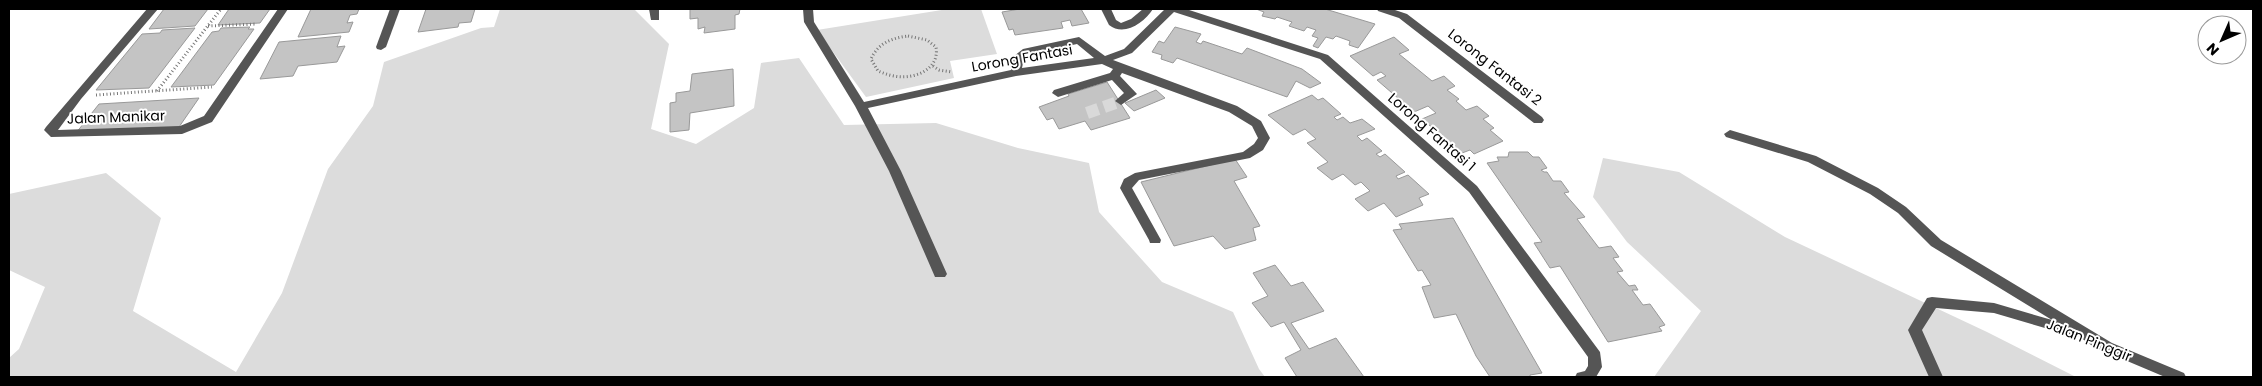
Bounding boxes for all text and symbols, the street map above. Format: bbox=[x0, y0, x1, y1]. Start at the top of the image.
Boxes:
north arrow bbox=[2197, 15, 2247, 65]
street label: Lorong Fantasi 2 bbox=[1444, 24, 1546, 110]
text: N bbox=[2202, 38, 2224, 60]
street label: Lorong Fantasi bbox=[970, 39, 1074, 77]
street label: Lorong Fantasi 1 bbox=[1384, 88, 1480, 176]
street label: Jalan Manikar bbox=[67, 105, 165, 129]
street label: Jalan Pinggir bbox=[2043, 314, 2135, 366]

